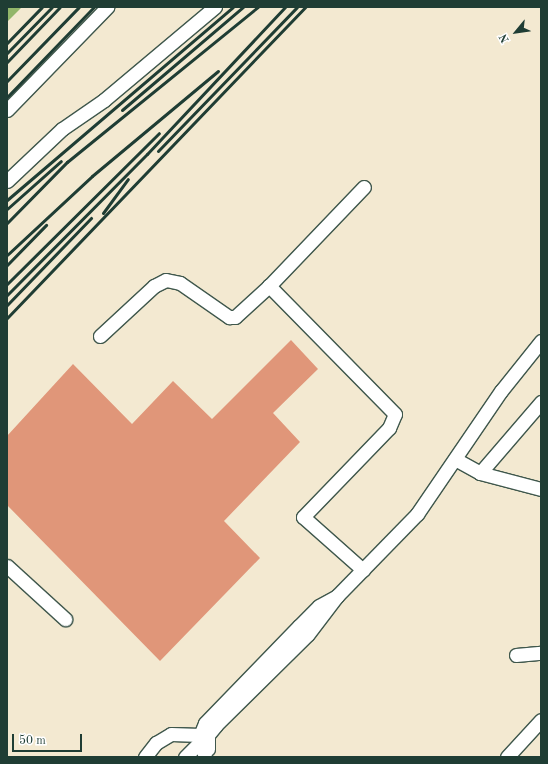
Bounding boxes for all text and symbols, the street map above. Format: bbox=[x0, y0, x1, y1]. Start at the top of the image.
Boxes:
north arrow bbox=[496, 12, 536, 52]
text: N bbox=[498, 32, 512, 44]
scale bar bbox=[14, 726, 84, 752]
text: 50 m bbox=[19, 735, 46, 747]

